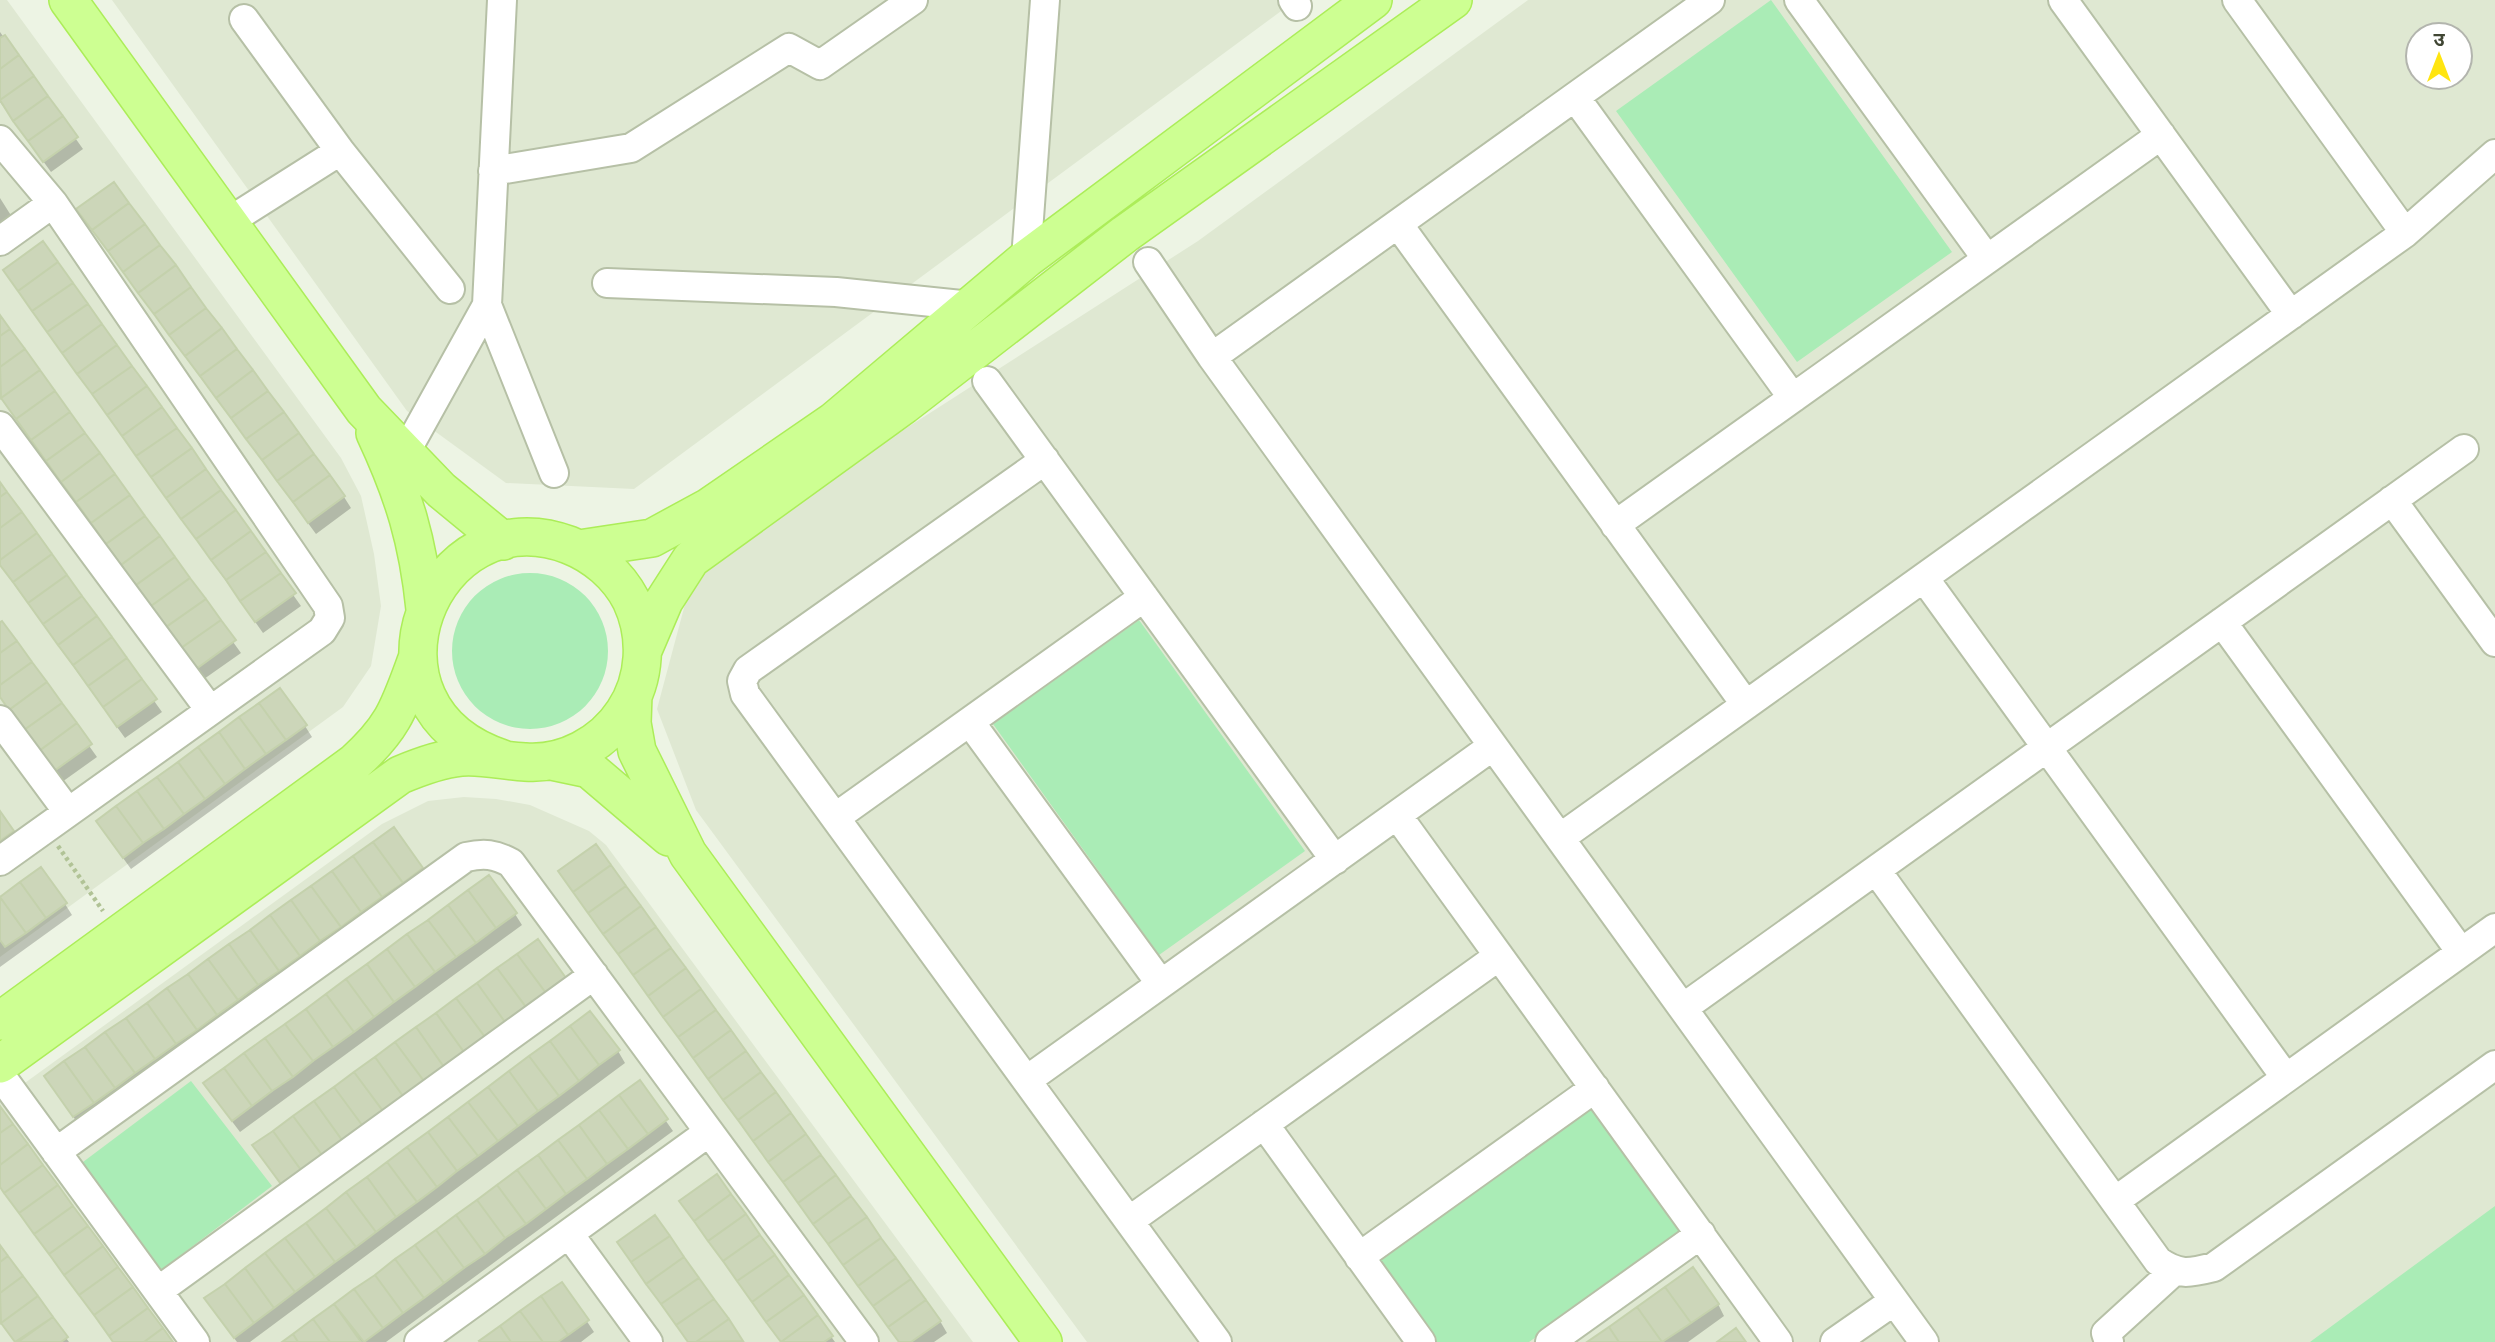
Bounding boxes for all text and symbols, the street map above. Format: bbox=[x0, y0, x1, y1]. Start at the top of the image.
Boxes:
north arrow bbox=[2404, 21, 2474, 91]
text: उ bbox=[2433, 26, 2445, 52]

